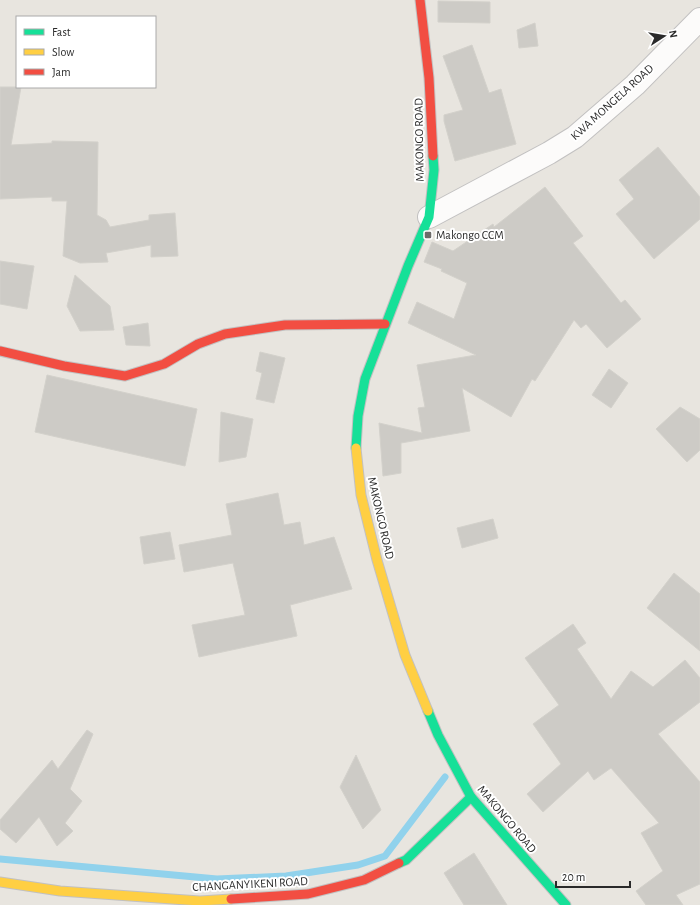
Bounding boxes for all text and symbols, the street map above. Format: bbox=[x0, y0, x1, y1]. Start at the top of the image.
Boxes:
legend bbox=[16, 16, 156, 88]
north arrow bbox=[644, 16, 684, 56]
text: Fast bbox=[52, 26, 71, 38]
text: N bbox=[667, 29, 679, 39]
text: Slow bbox=[52, 46, 74, 58]
street label: KWA MONGELA ROAD bbox=[568, 62, 656, 142]
text: Jam bbox=[52, 66, 71, 78]
street label: MAKONGO ROAD bbox=[412, 98, 426, 182]
place label: Makongo CCM bbox=[436, 229, 504, 241]
marker: Makongo CCM bbox=[423, 230, 433, 240]
street label: MAKONGO ROAD bbox=[366, 476, 396, 560]
street label: MAKONGO ROAD bbox=[475, 783, 539, 855]
scale bar bbox=[556, 863, 630, 889]
text: 20 m bbox=[562, 871, 585, 883]
street label: CHANGANYIKENI ROAD bbox=[192, 875, 308, 893]

